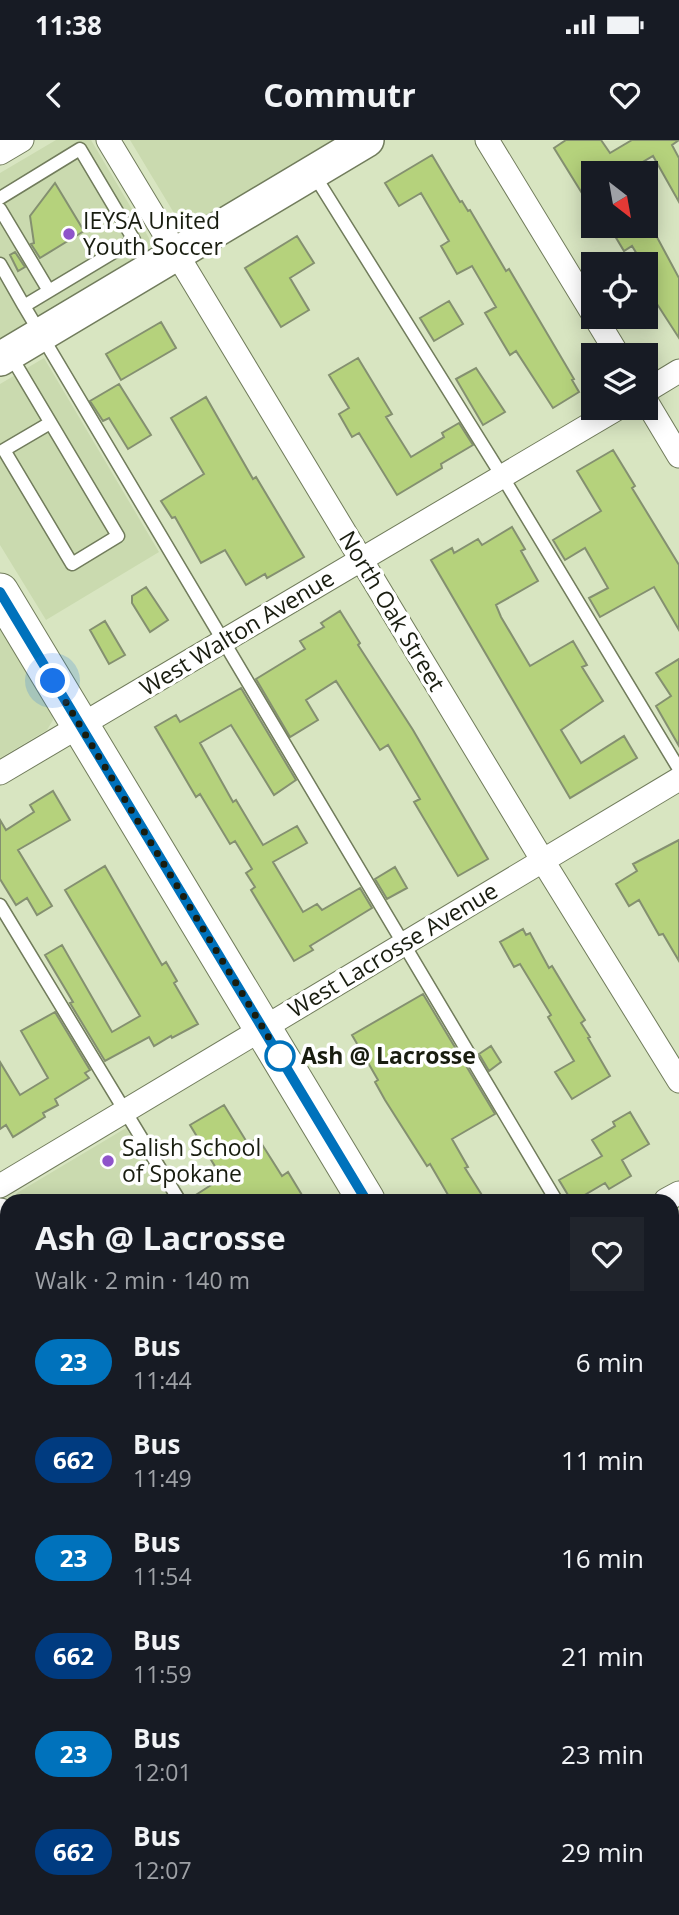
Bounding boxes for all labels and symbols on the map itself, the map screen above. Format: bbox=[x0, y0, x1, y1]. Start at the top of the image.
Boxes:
north arrow bbox=[581, 161, 658, 238]
place label: IEYSA United Youth Soccer bbox=[83, 204, 223, 262]
marker: IEYSA United Youth Soccer bbox=[61, 226, 77, 242]
street label: North Oak Street bbox=[332, 524, 453, 697]
street label: West Walton Avenue bbox=[133, 561, 340, 703]
your location bbox=[35, 663, 70, 698]
street label: West Lacrosse Avenue bbox=[282, 874, 503, 1024]
place label: Ash @ Lacrosse bbox=[301, 1039, 476, 1071]
marker: Ash @ Lacrosse bbox=[265, 1041, 295, 1071]
place label: Salish School of Spokane bbox=[122, 1131, 261, 1189]
marker: Salish School of Spokane bbox=[100, 1153, 116, 1169]

